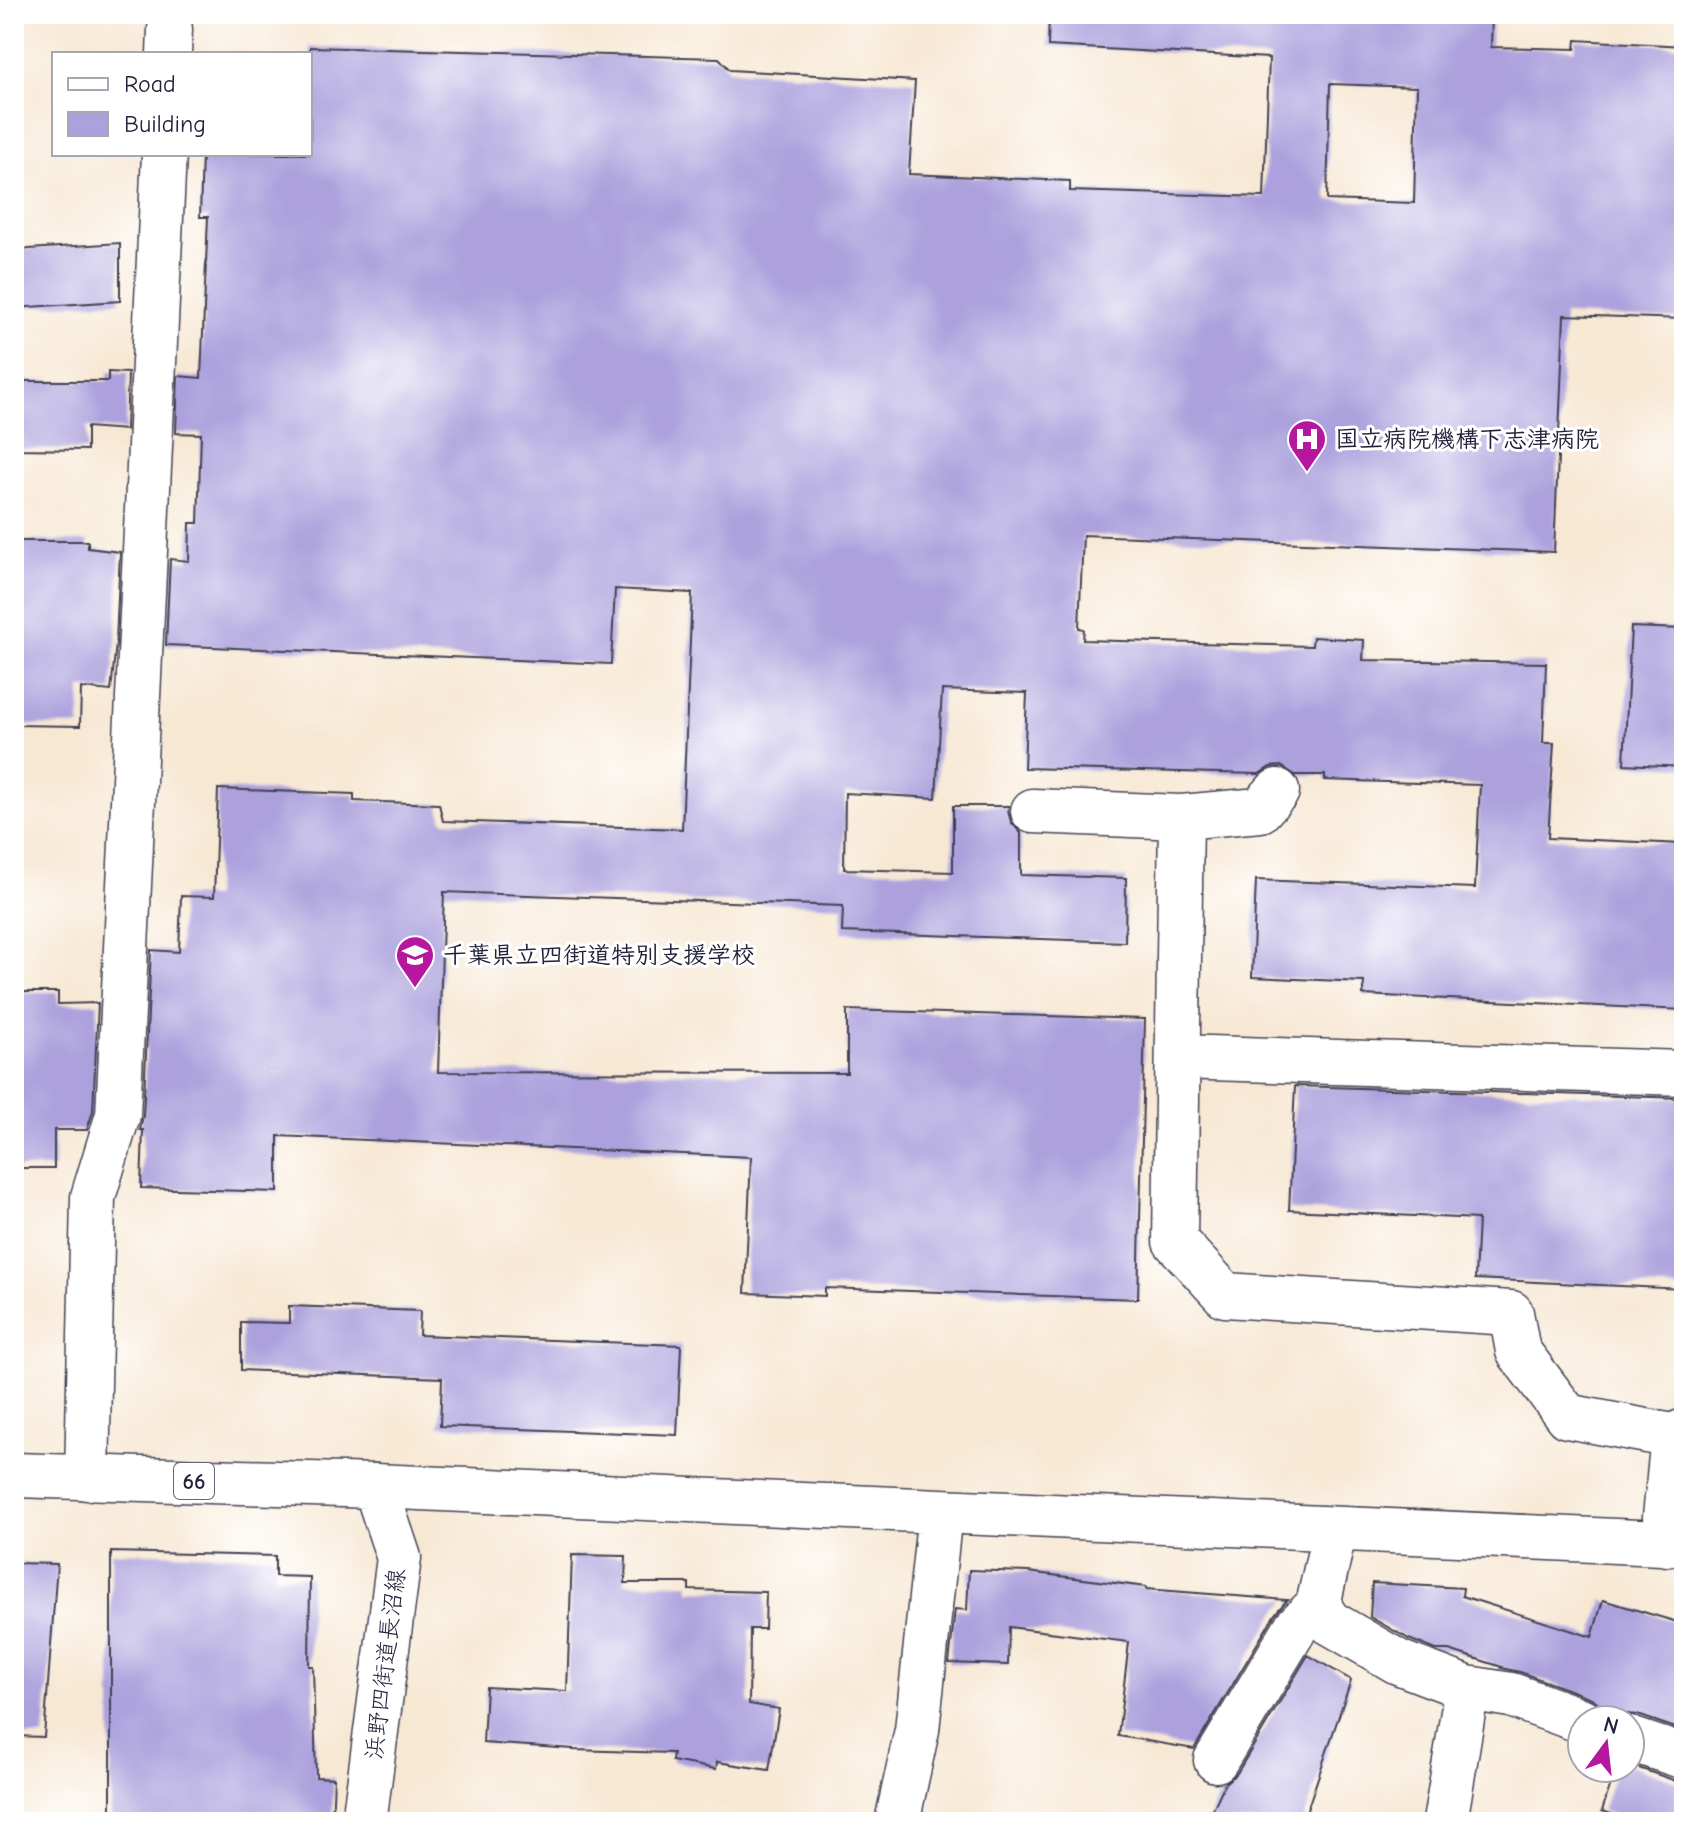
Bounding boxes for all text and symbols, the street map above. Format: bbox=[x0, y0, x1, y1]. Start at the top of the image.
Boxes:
legend bbox=[52, 52, 312, 156]
text: Road bbox=[124, 70, 176, 98]
text: Building bbox=[124, 110, 206, 138]
hospital icon: 国立病院機構下志津病院 bbox=[1286, 418, 1328, 473]
place label: 国立病院機構下志津病院 bbox=[1335, 425, 1599, 453]
school or university icon: 千葉県立四街道特別支援学校 bbox=[394, 934, 436, 989]
place label: 千葉県立四街道特別支援学校 bbox=[443, 941, 755, 969]
road number: 66 bbox=[174, 1463, 214, 1499]
street label: 浜野四街道長沼線 bbox=[359, 1567, 411, 1761]
north arrow bbox=[1566, 1704, 1646, 1784]
text: N bbox=[1601, 1711, 1621, 1740]

